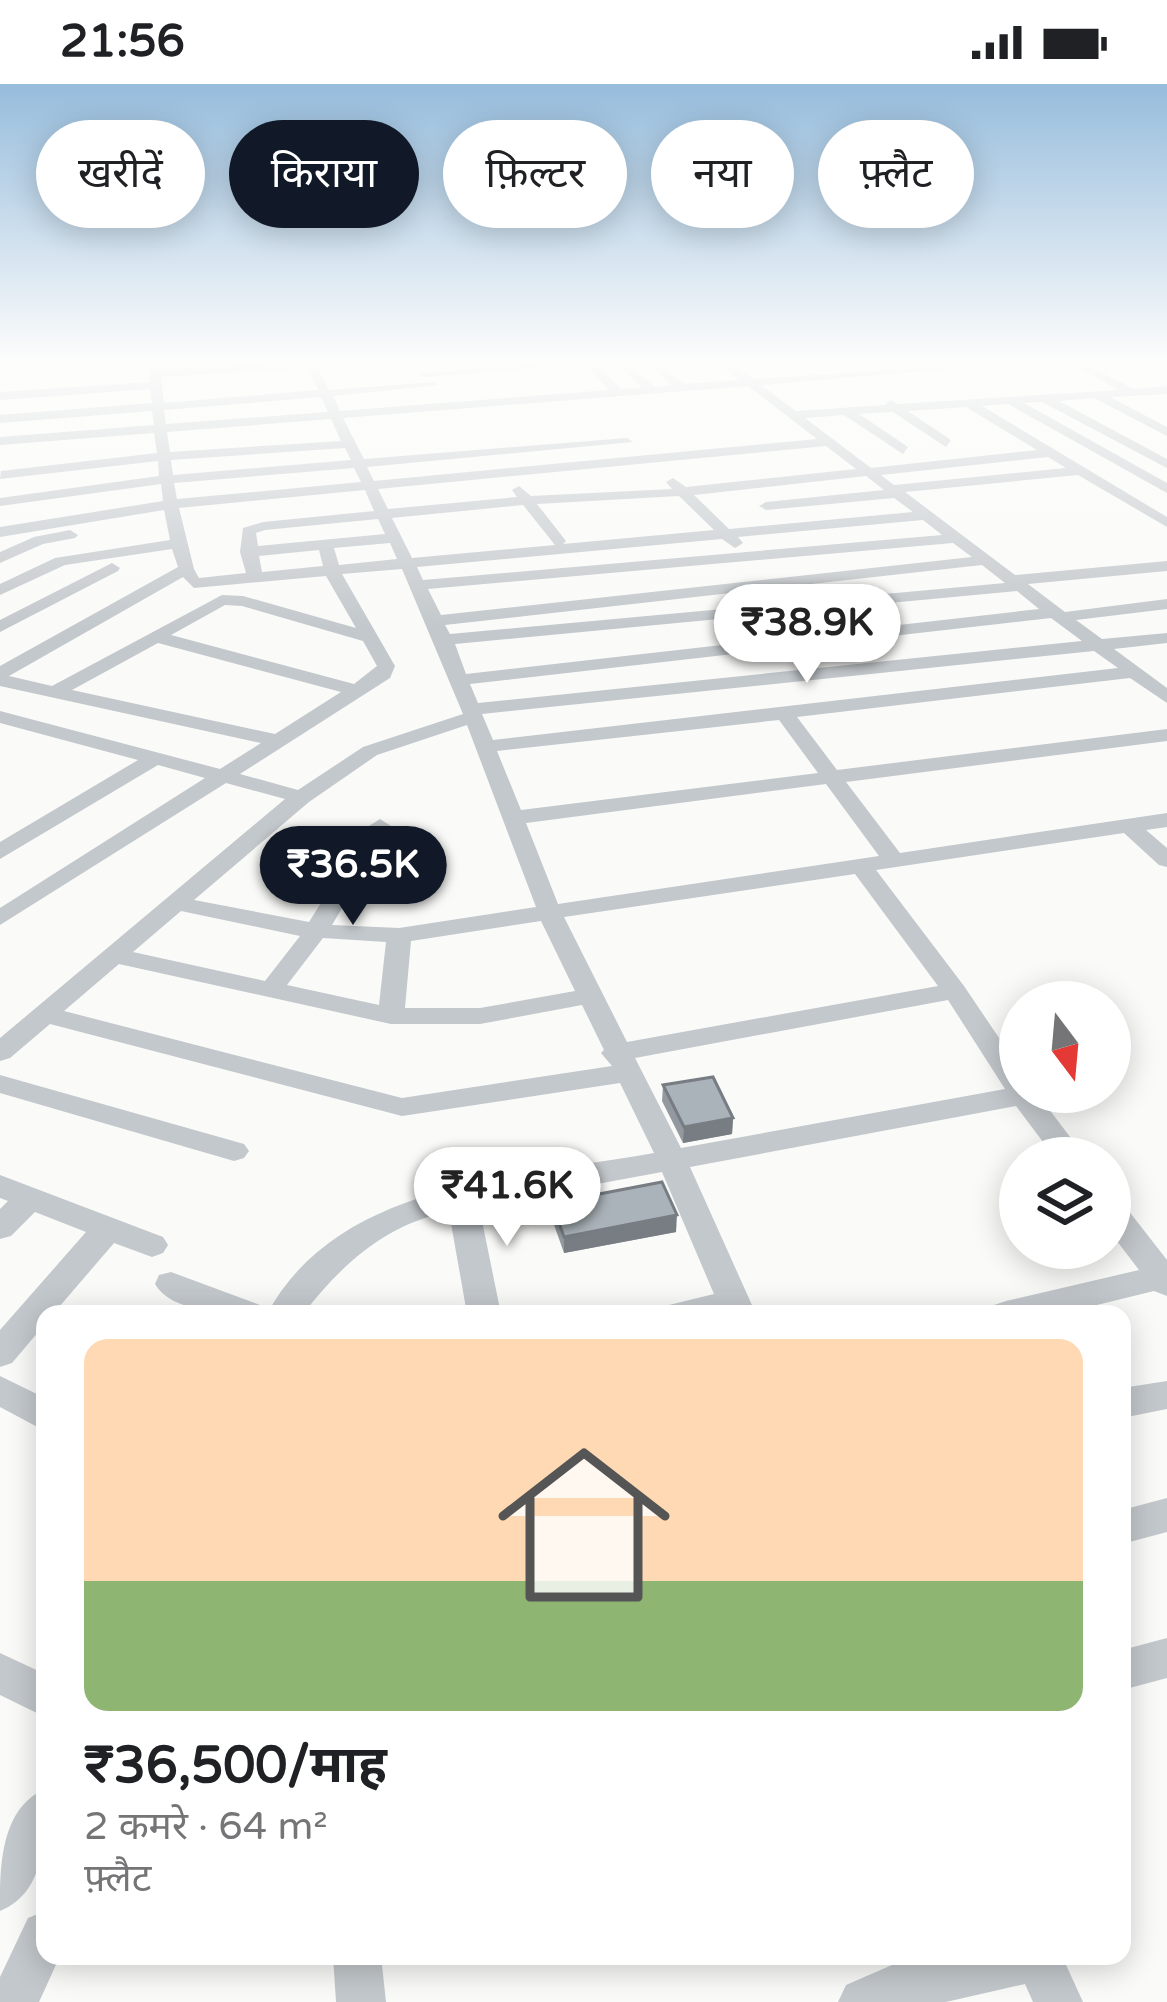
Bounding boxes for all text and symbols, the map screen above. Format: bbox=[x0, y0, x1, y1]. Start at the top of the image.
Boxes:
text: 21:56 bbox=[60, 15, 185, 69]
chip: खरीदें bbox=[36, 120, 205, 228]
chip: किराया bbox=[229, 120, 419, 228]
chip: फ़िल्टर bbox=[443, 120, 627, 228]
chip: नया bbox=[651, 120, 794, 228]
chip: फ़्लैट bbox=[818, 120, 974, 228]
pin: ₹38.9K bbox=[709, 584, 905, 686]
text: ₹38.9K bbox=[741, 599, 873, 646]
pin: ₹36.5K bbox=[255, 826, 451, 928]
text: ₹36.5K bbox=[287, 841, 419, 888]
north arrow bbox=[999, 981, 1131, 1113]
map controls bbox=[999, 981, 1131, 1269]
button: layers bbox=[999, 1137, 1131, 1269]
pin: ₹41.6K bbox=[409, 1147, 605, 1249]
text: ₹41.6K bbox=[441, 1162, 573, 1209]
icon: home bbox=[476, 1417, 692, 1633]
text: ₹36,500/माह bbox=[84, 1735, 387, 1797]
text: 2 कमरे · 64 m² bbox=[84, 1803, 328, 1850]
text: फ़्लैट bbox=[84, 1855, 151, 1902]

